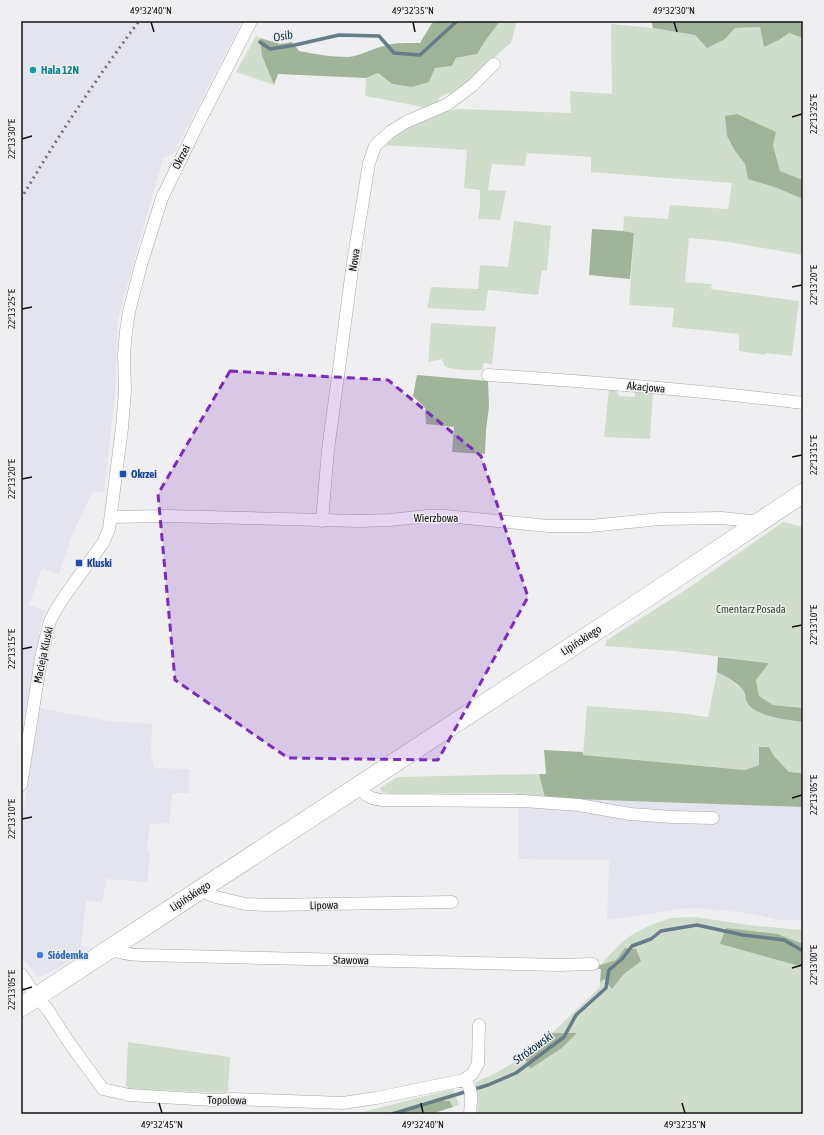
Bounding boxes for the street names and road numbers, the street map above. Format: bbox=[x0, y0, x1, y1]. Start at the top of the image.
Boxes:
street label: Okrzei bbox=[170, 143, 192, 171]
street label: Nowa bbox=[346, 248, 362, 272]
street label: Akacjowa bbox=[626, 379, 666, 395]
street label: Wierzbowa bbox=[414, 512, 458, 524]
street label: Lipińskiego bbox=[559, 623, 603, 657]
street label: Macieja Kluski bbox=[31, 625, 55, 685]
street label: Lipińskiego bbox=[168, 879, 212, 913]
street label: Lipowa bbox=[310, 899, 338, 911]
street label: Stawowa bbox=[333, 954, 369, 966]
street label: Topolowa bbox=[207, 1094, 247, 1106]

